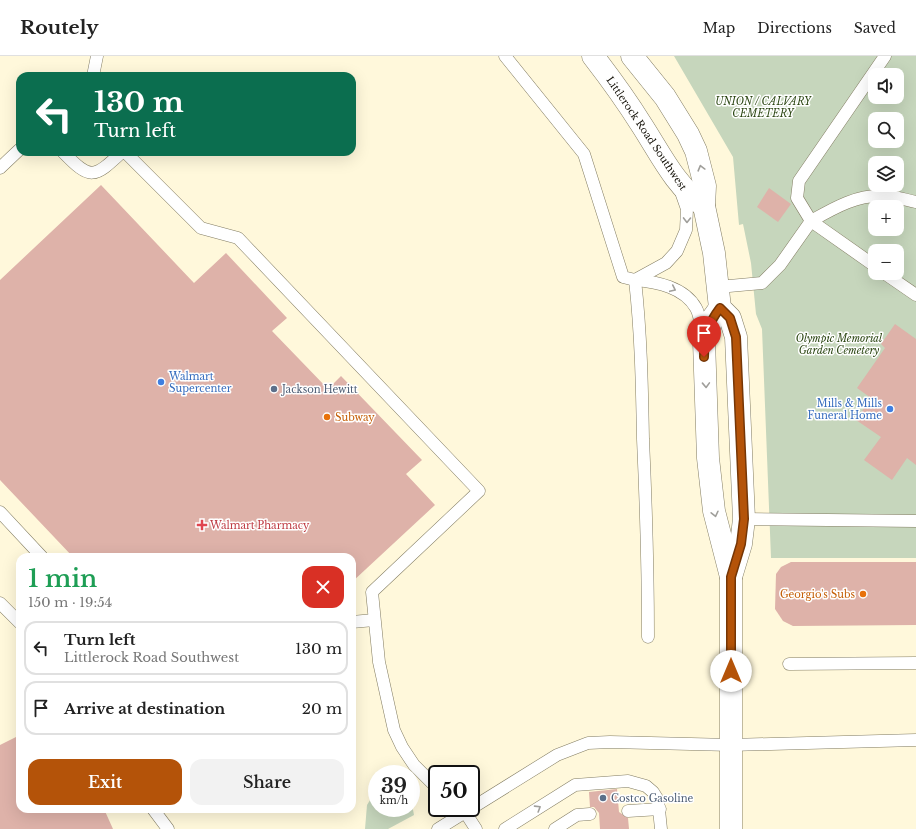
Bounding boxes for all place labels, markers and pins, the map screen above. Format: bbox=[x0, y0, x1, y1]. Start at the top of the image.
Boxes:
pin bbox=[687, 316, 721, 357]
place label: Walmart Supercenter bbox=[168, 370, 232, 395]
marker: Walmart Supercenter bbox=[156, 377, 166, 387]
place label: Jackson Hewitt bbox=[280, 383, 358, 396]
marker: Jackson Hewitt bbox=[269, 384, 279, 394]
place label: Mills & Mills Funeral Home bbox=[808, 397, 882, 422]
marker: Mills & Mills Funeral Home bbox=[885, 404, 895, 414]
place label: Subway bbox=[335, 411, 375, 424]
marker: Subway bbox=[322, 412, 332, 422]
place label: Walmart Pharmacy bbox=[209, 519, 310, 532]
marker: Walmart Pharmacy bbox=[197, 520, 207, 530]
place label: Georgio's Subs bbox=[780, 588, 855, 601]
marker: Georgio's Subs bbox=[858, 589, 868, 599]
place label: Costco Gasoline bbox=[611, 792, 694, 805]
marker: Costco Gasoline bbox=[598, 793, 608, 803]

